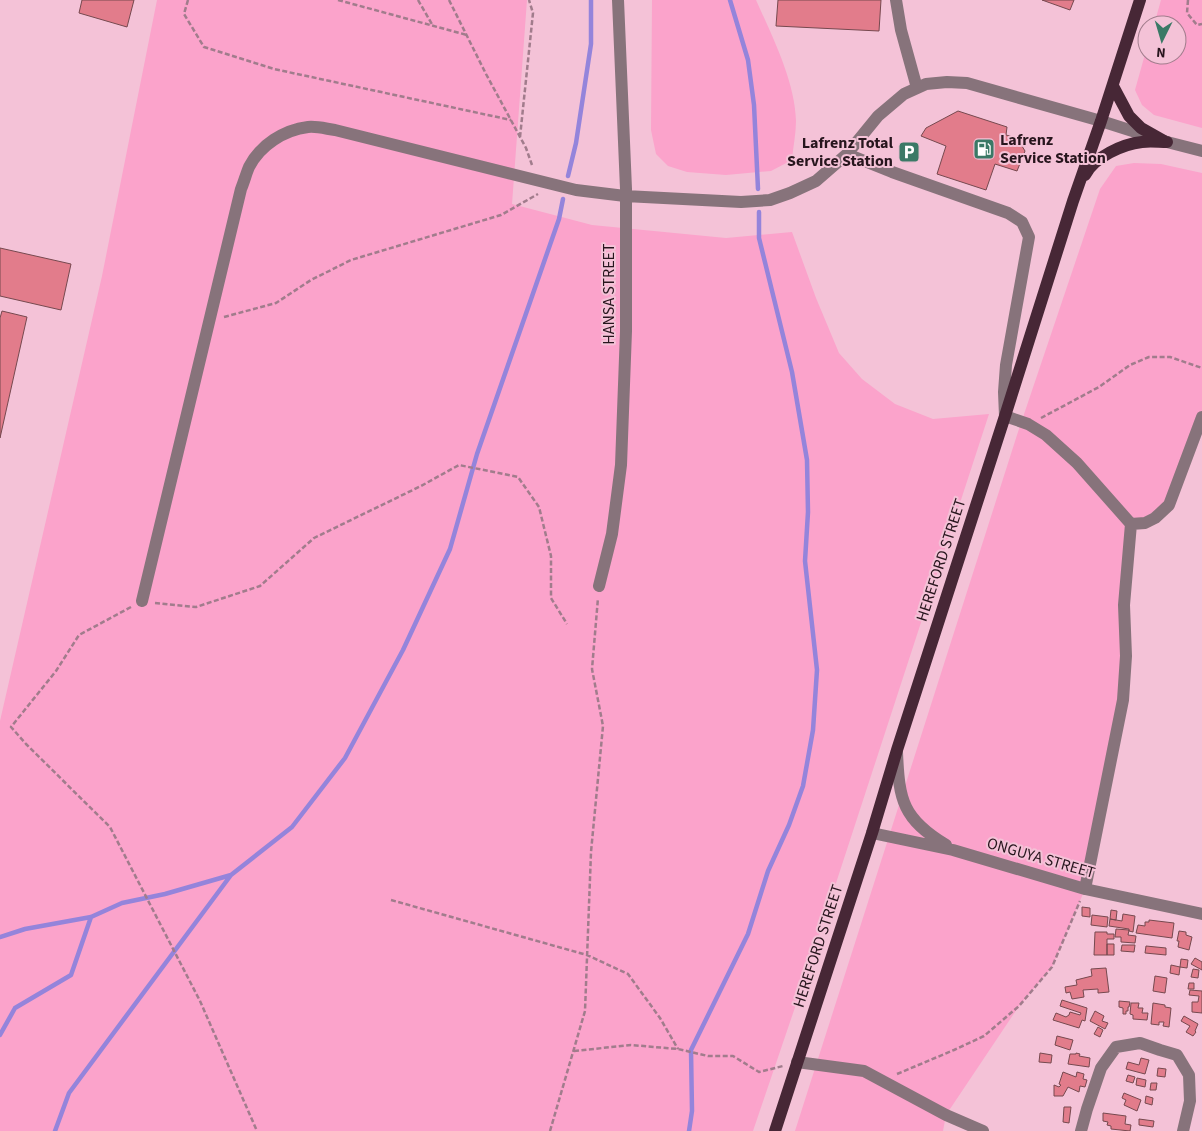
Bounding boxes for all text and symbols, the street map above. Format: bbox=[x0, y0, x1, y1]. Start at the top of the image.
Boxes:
north arrow bbox=[1137, 15, 1187, 65]
text: N bbox=[1155, 42, 1166, 62]
place label: Lafrenz Service Station bbox=[1000, 129, 1106, 169]
place label: Lafrenz Total Service Station bbox=[787, 132, 893, 172]
fuel station icon: Lafrenz Service Station bbox=[972, 137, 996, 161]
parking icon: Lafrenz Total Service Station bbox=[897, 140, 921, 164]
street label: HANSA STREET bbox=[598, 243, 620, 345]
street label: HEREFORD STREET bbox=[911, 495, 971, 624]
street label: ONGUYA STREET bbox=[984, 832, 1098, 884]
street label: HEREFORD STREET bbox=[788, 881, 848, 1010]

